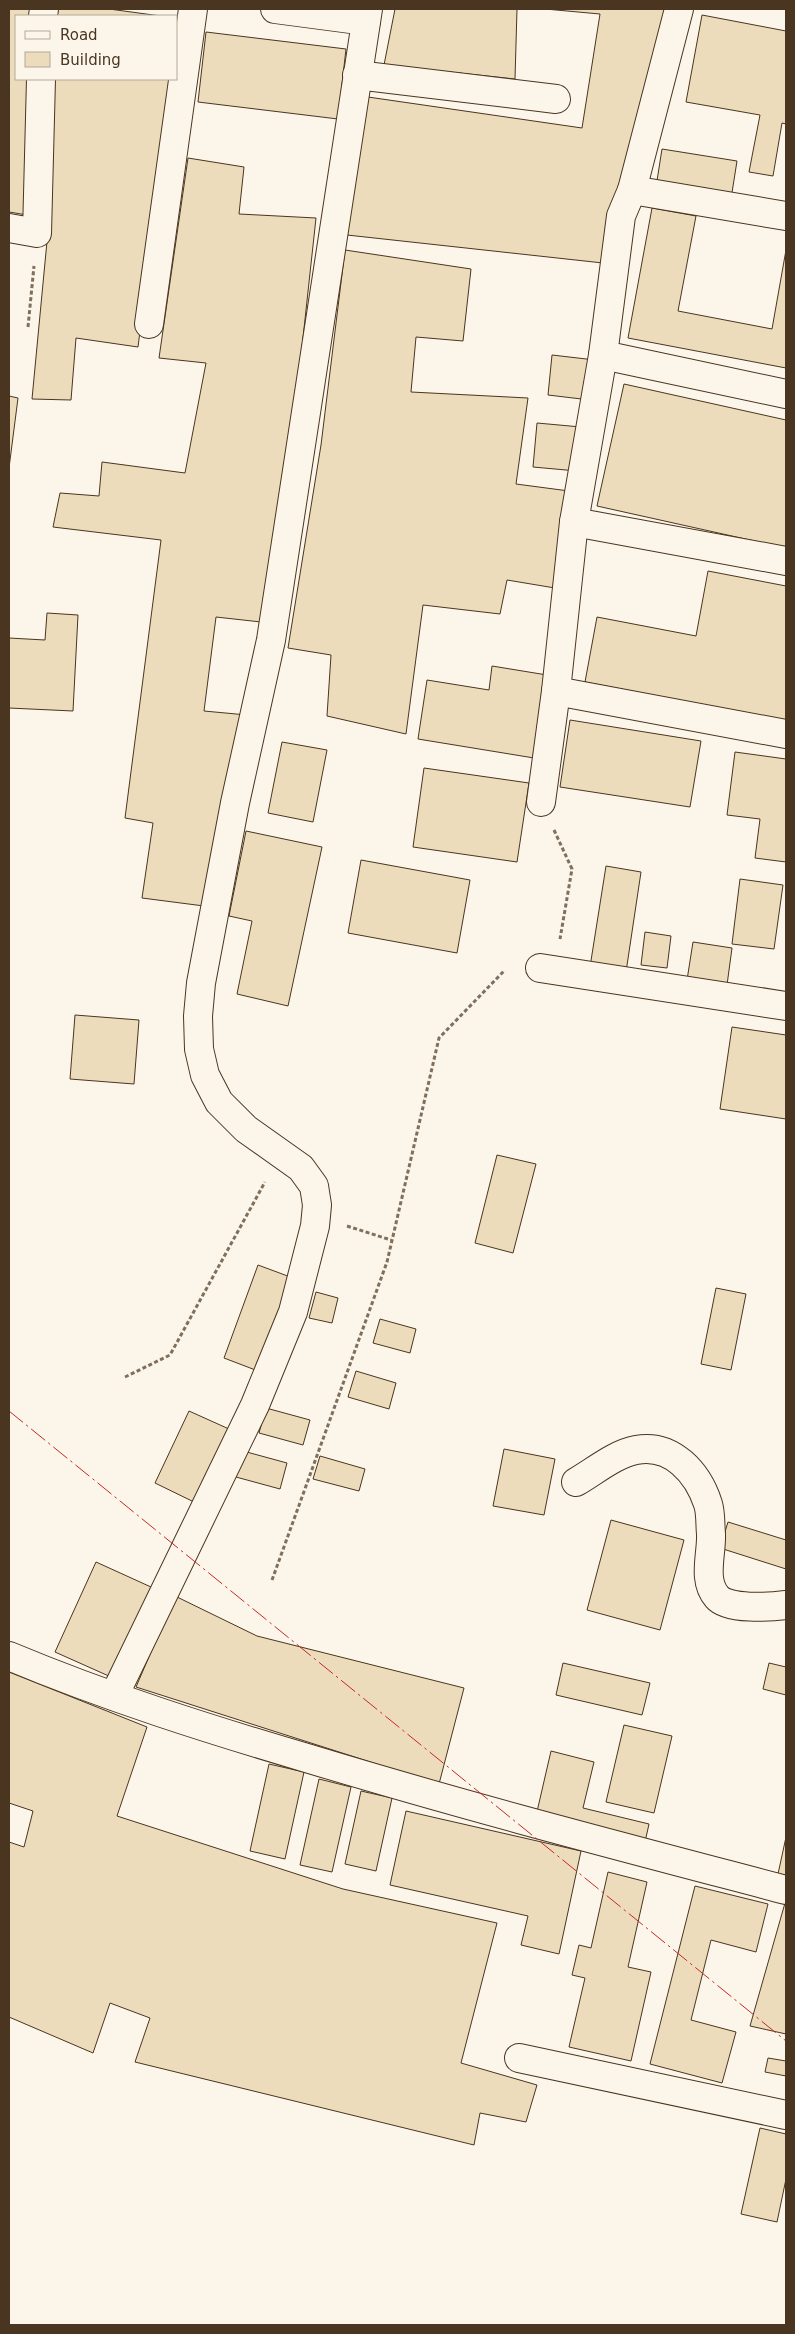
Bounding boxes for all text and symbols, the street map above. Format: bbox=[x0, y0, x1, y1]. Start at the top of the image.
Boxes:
legend bbox=[15, 15, 178, 80]
text: Road bbox=[60, 26, 98, 44]
text: Building bbox=[60, 51, 121, 69]

